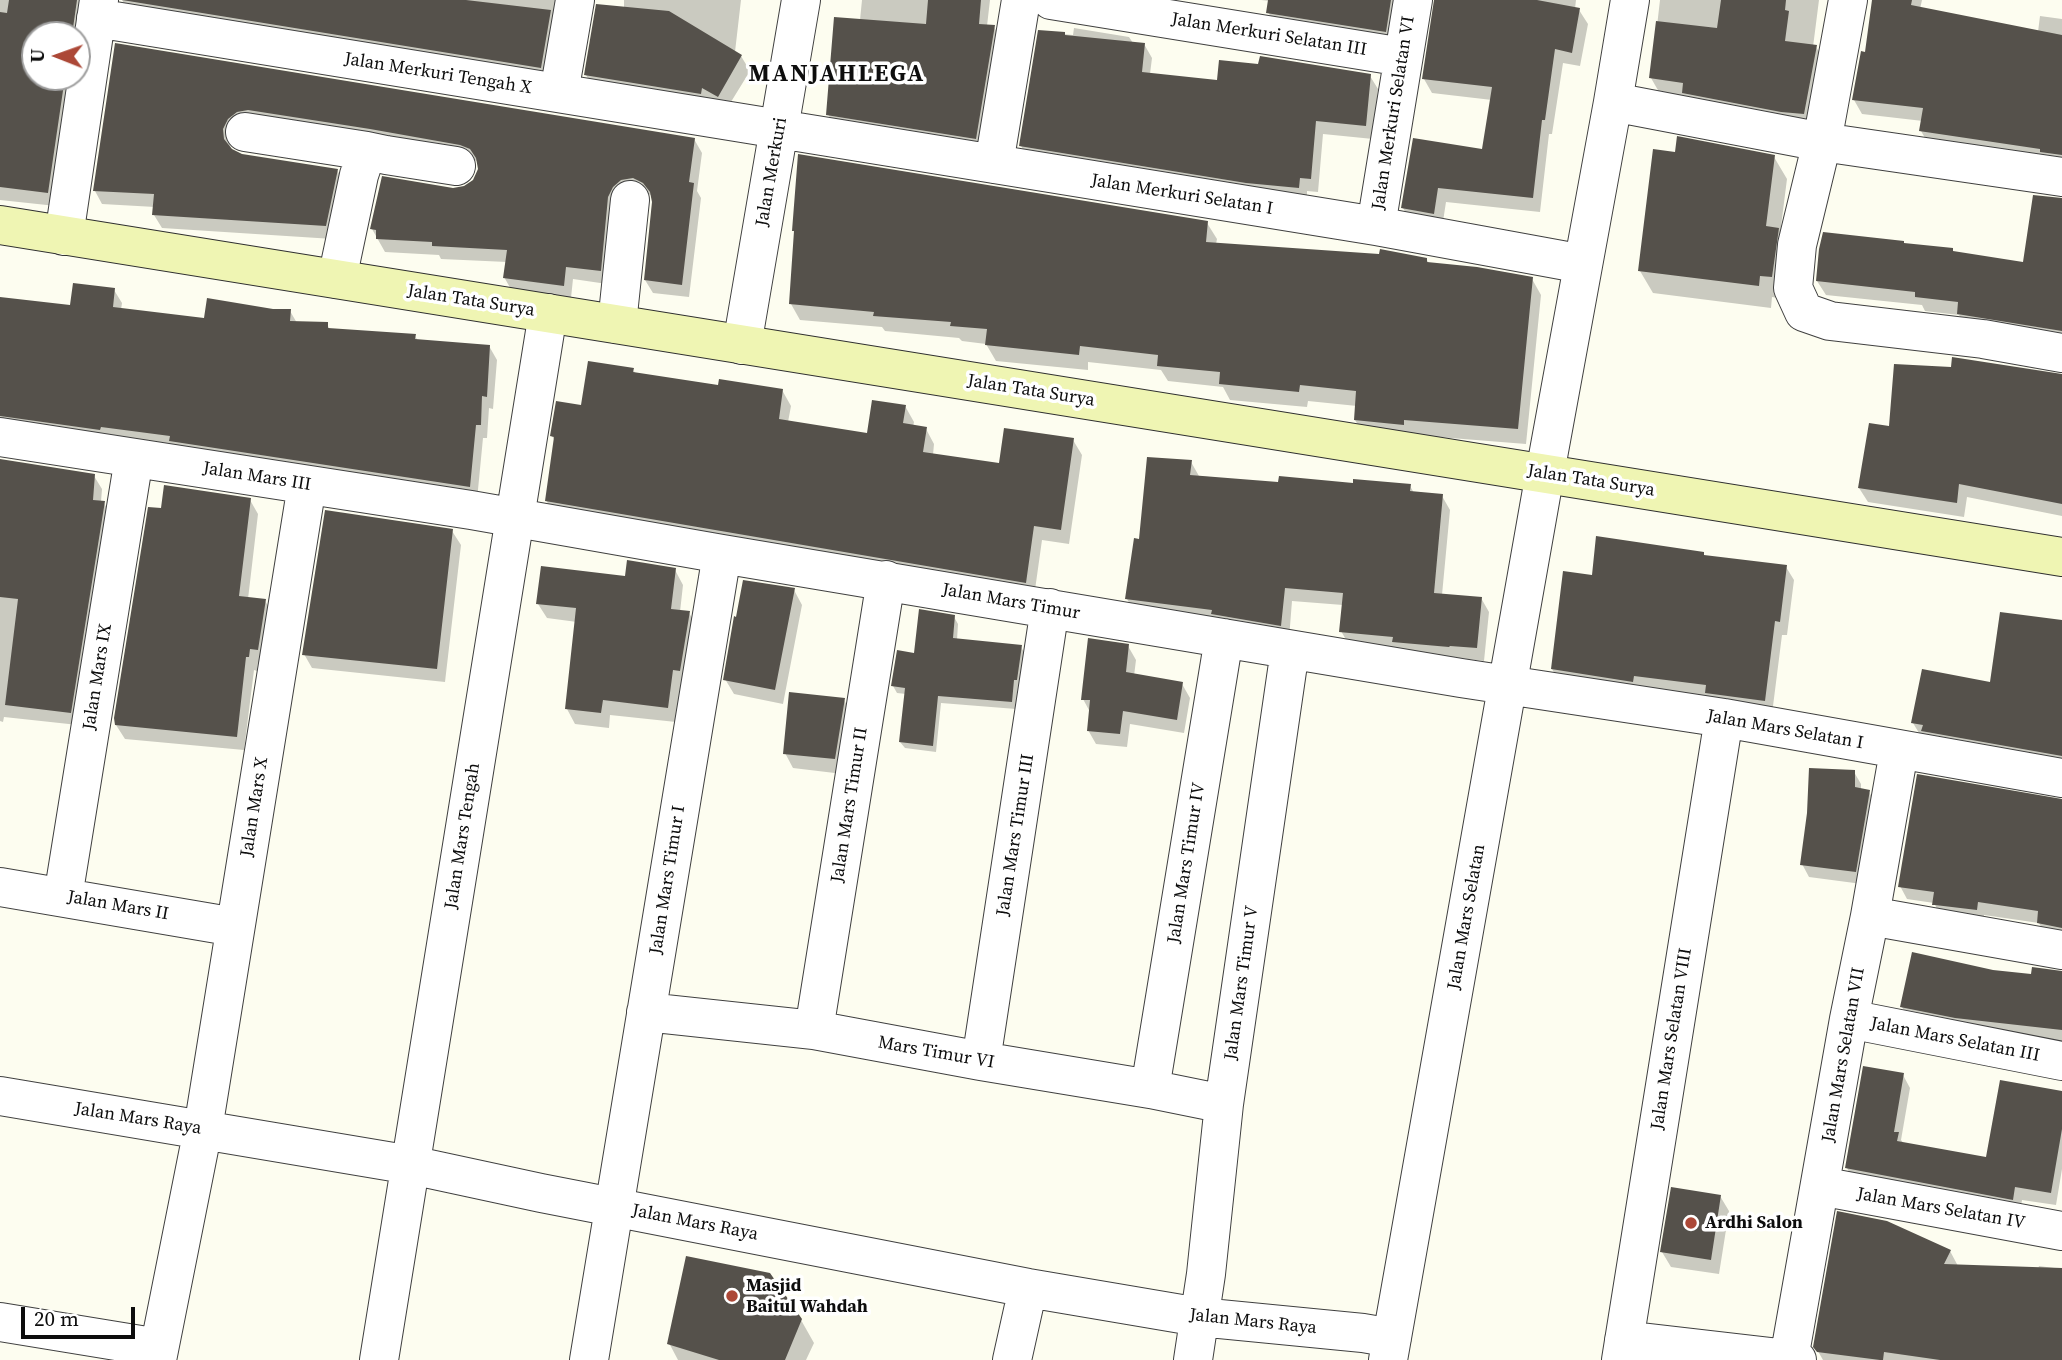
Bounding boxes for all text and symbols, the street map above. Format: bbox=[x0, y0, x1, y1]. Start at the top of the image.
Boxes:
street label: Jalan Merkuri Selatan III bbox=[1170, 9, 1368, 61]
street label: Jalan Merkuri Selatan VI bbox=[1368, 14, 1420, 212]
north arrow bbox=[21, 21, 91, 91]
text: U bbox=[24, 49, 50, 63]
street label: Jalan Merkuri Tengah X bbox=[343, 49, 533, 99]
district label: MANJAHLEGA bbox=[750, 61, 924, 89]
street label: Jalan Merkuri bbox=[752, 116, 792, 228]
street label: Jalan Merkuri Selatan I bbox=[1089, 170, 1275, 220]
street label: Jalan Tata Surya bbox=[406, 280, 536, 322]
street label: Jalan Tata Surya bbox=[966, 370, 1096, 412]
street label: Jalan Mars III bbox=[201, 458, 313, 496]
street label: Jalan Tata Surya bbox=[1526, 460, 1656, 502]
street label: Jalan Mars Timur bbox=[940, 579, 1082, 625]
street label: Jalan Mars IX bbox=[79, 622, 117, 732]
street label: Jalan Mars Selatan I bbox=[1705, 706, 1865, 754]
street label: Jalan Mars Timur II bbox=[827, 726, 873, 884]
street label: Jalan Mars Timur III bbox=[993, 752, 1039, 918]
street label: Jalan Mars X bbox=[236, 756, 274, 858]
street label: Jalan Mars Tengah bbox=[441, 761, 485, 911]
street label: Jalan Mars Timur IV bbox=[1164, 781, 1210, 945]
street label: Jalan Mars Timur I bbox=[646, 804, 690, 956]
street label: Jalan Mars Selatan bbox=[1444, 842, 1490, 992]
street label: Jalan Mars II bbox=[66, 886, 170, 926]
street label: Jalan Mars Timur V bbox=[1220, 904, 1264, 1062]
street label: Jalan Mars Selatan VIII bbox=[1647, 946, 1697, 1132]
street label: Jalan Mars Selatan VII bbox=[1818, 966, 1870, 1144]
street label: Jalan Mars Selatan III bbox=[1869, 1013, 2041, 1067]
street label: Mars Timur VI bbox=[876, 1032, 996, 1074]
street label: Jalan Mars Raya bbox=[73, 1098, 203, 1140]
street label: Jalan Mars Selatan IV bbox=[1855, 1184, 2027, 1234]
street label: Jalan Mars Raya bbox=[630, 1200, 760, 1246]
place label: Ardhi Salon bbox=[1705, 1212, 1803, 1234]
marker: Ardhi Salon bbox=[1683, 1215, 1699, 1231]
place label: Masjid Baitul Wahdah bbox=[746, 1275, 868, 1318]
marker: Masjid Baitul Wahdah bbox=[724, 1288, 740, 1304]
scale bar bbox=[24, 1294, 138, 1338]
text: 20 m bbox=[34, 1304, 79, 1333]
street label: Jalan Mars Raya bbox=[1188, 1305, 1318, 1339]

